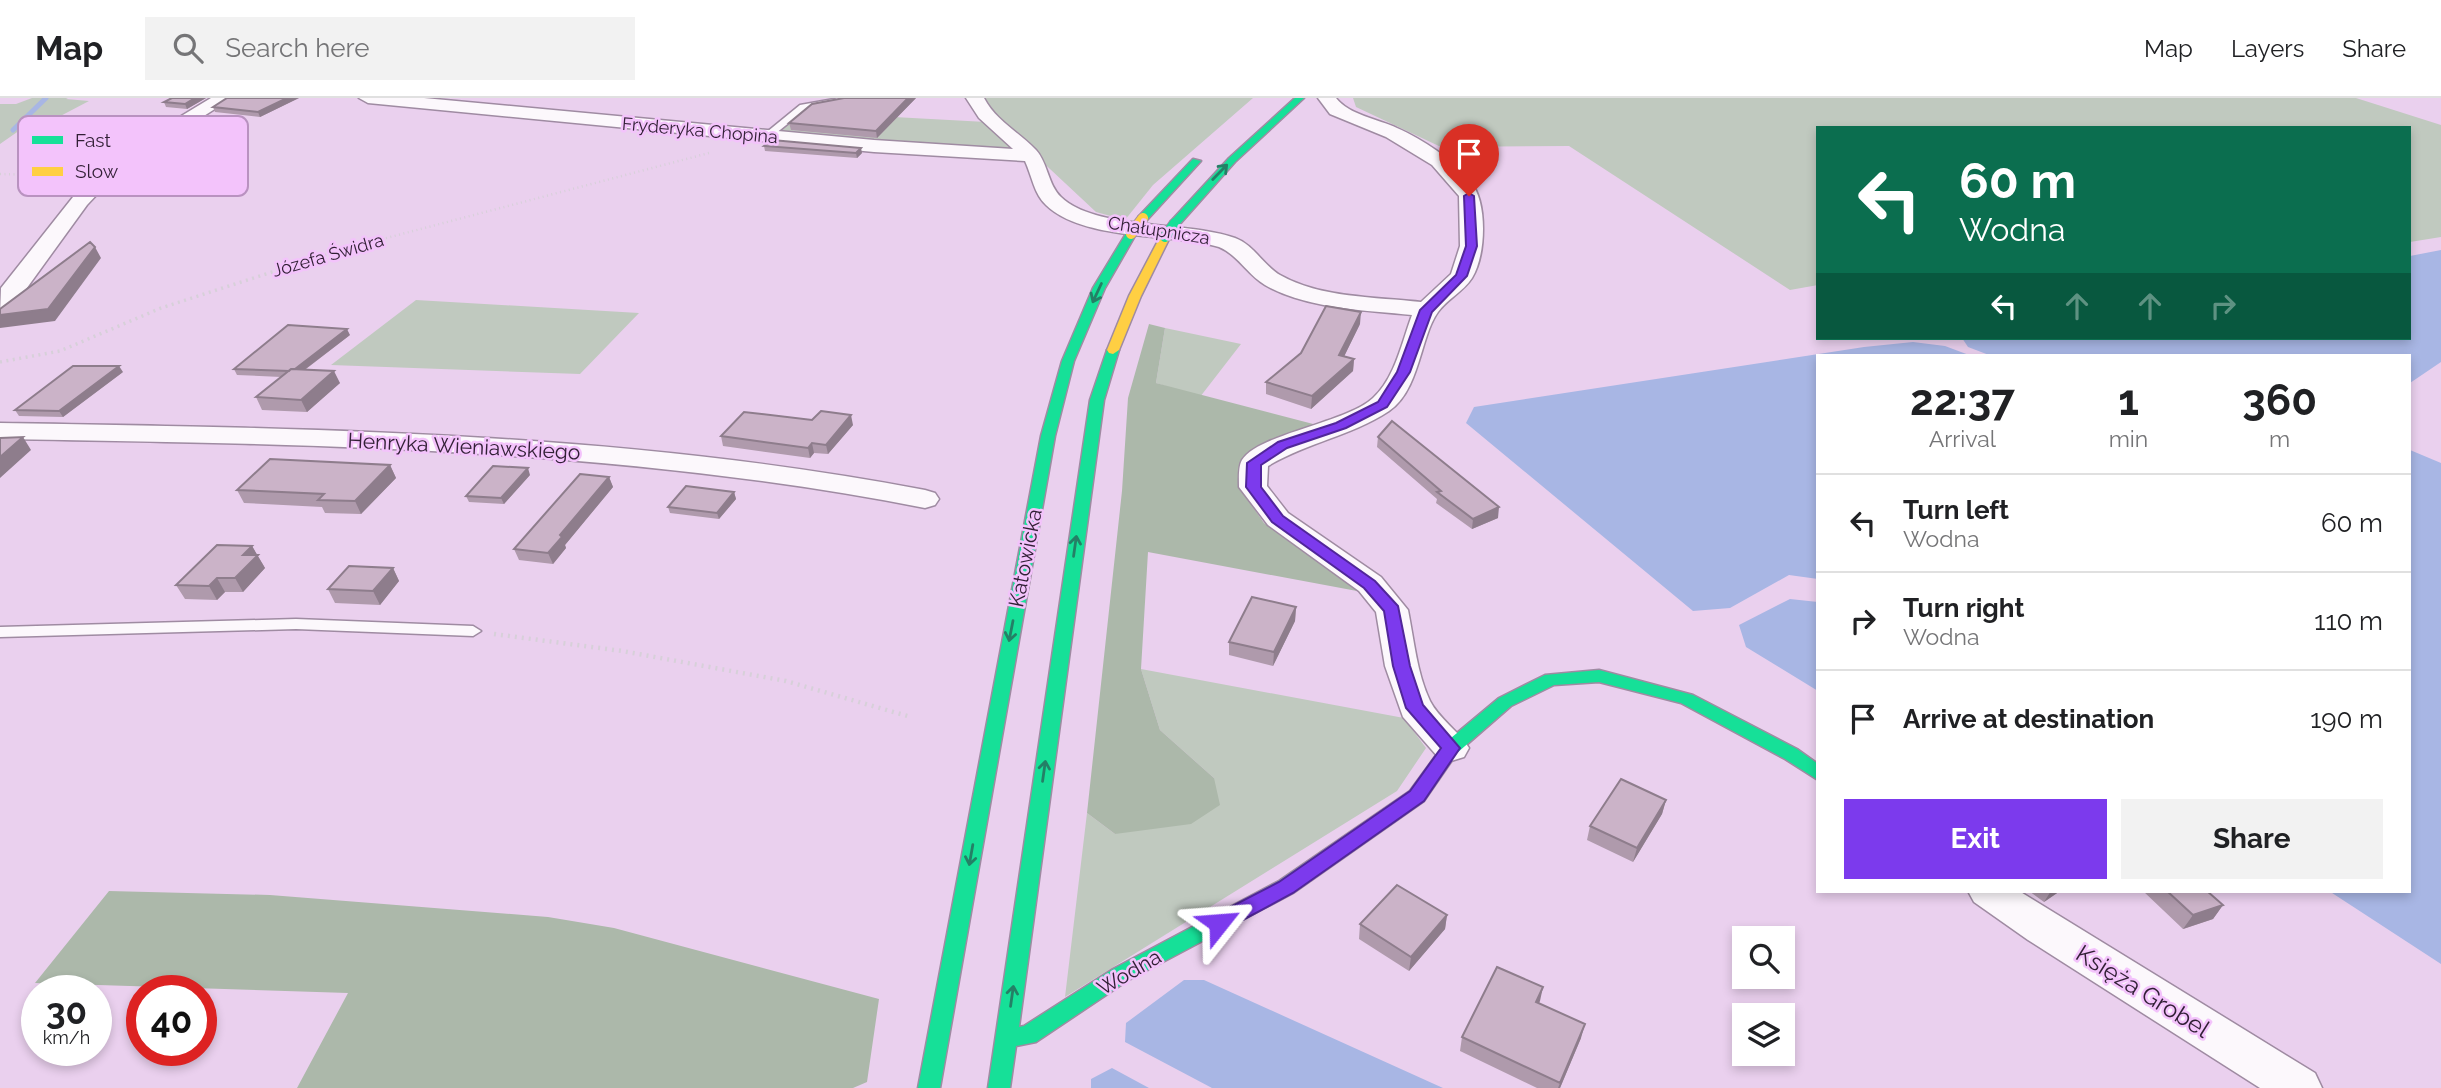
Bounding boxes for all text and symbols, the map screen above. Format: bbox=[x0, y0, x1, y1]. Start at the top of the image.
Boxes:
search box bbox=[145, 17, 635, 80]
text: Map bbox=[35, 29, 103, 68]
icon: search bbox=[169, 29, 207, 67]
text: Search here bbox=[225, 33, 370, 63]
text: Map bbox=[2144, 34, 2193, 63]
text: Layers bbox=[2231, 34, 2304, 63]
text: Share bbox=[2342, 34, 2406, 63]
street label: Fryderyka Chopina bbox=[621, 113, 779, 147]
legend bbox=[18, 116, 248, 196]
pin bbox=[1439, 124, 1499, 196]
text: Fast bbox=[75, 129, 111, 151]
icon: arrive bbox=[1450, 135, 1488, 173]
text: 60 m bbox=[1959, 152, 2076, 209]
icon: left bbox=[1844, 154, 1935, 245]
text: Slow bbox=[75, 160, 119, 182]
one-way arrow bbox=[1212, 164, 1229, 181]
text: Wodna bbox=[1959, 211, 2065, 248]
street label: Chałupnicza bbox=[1107, 212, 1211, 248]
street label: Józefa Świdra bbox=[270, 228, 386, 281]
one-way arrow bbox=[1090, 282, 1103, 303]
icon: left bbox=[1985, 287, 2023, 325]
icon: ahead bbox=[2058, 287, 2096, 325]
icon: ahead bbox=[2131, 287, 2169, 325]
icon: right bbox=[2204, 287, 2242, 325]
text: 22:37 bbox=[1910, 376, 2015, 425]
text: 1 bbox=[2118, 376, 2139, 425]
text: 360 bbox=[2242, 376, 2317, 425]
text: Arrival bbox=[1929, 425, 1996, 452]
text: min bbox=[2109, 425, 2148, 452]
text: m bbox=[2269, 425, 2290, 452]
street label: Henryka Wieniawskiego bbox=[347, 427, 581, 465]
text: Turn left bbox=[1903, 495, 2009, 525]
icon: left bbox=[1844, 504, 1882, 542]
street label: Katowicka bbox=[1003, 507, 1047, 609]
text: 60 m bbox=[2321, 508, 2383, 538]
text: Wodna bbox=[1903, 525, 1979, 552]
one-way arrow bbox=[1068, 535, 1081, 557]
text: Turn right bbox=[1903, 593, 2024, 623]
icon: right bbox=[1844, 602, 1882, 640]
text: 110 m bbox=[2314, 606, 2383, 636]
one-way arrow bbox=[1004, 619, 1018, 642]
text: Wodna bbox=[1903, 623, 1979, 650]
icon: arrive bbox=[1844, 700, 1882, 738]
text: Arrive at destination bbox=[1903, 704, 2154, 734]
text: 190 m bbox=[2310, 704, 2383, 734]
one-way arrow bbox=[1037, 760, 1050, 783]
button: Exit bbox=[1844, 799, 2107, 879]
button: Share bbox=[2121, 799, 2383, 879]
one-way arrow bbox=[964, 843, 977, 866]
position arrow bbox=[1182, 886, 1256, 960]
map controls bbox=[1732, 926, 1795, 1066]
button: search bbox=[1732, 926, 1795, 989]
street label: Księża Grobel bbox=[2071, 938, 2216, 1044]
street label: Wodna bbox=[1093, 944, 1165, 1000]
speed limit sign: 40 bbox=[126, 975, 217, 1066]
one-way arrow bbox=[1006, 985, 1019, 1008]
text: 30 bbox=[46, 991, 87, 1032]
button: layers bbox=[1732, 1003, 1795, 1066]
text: km/h bbox=[43, 1027, 90, 1048]

